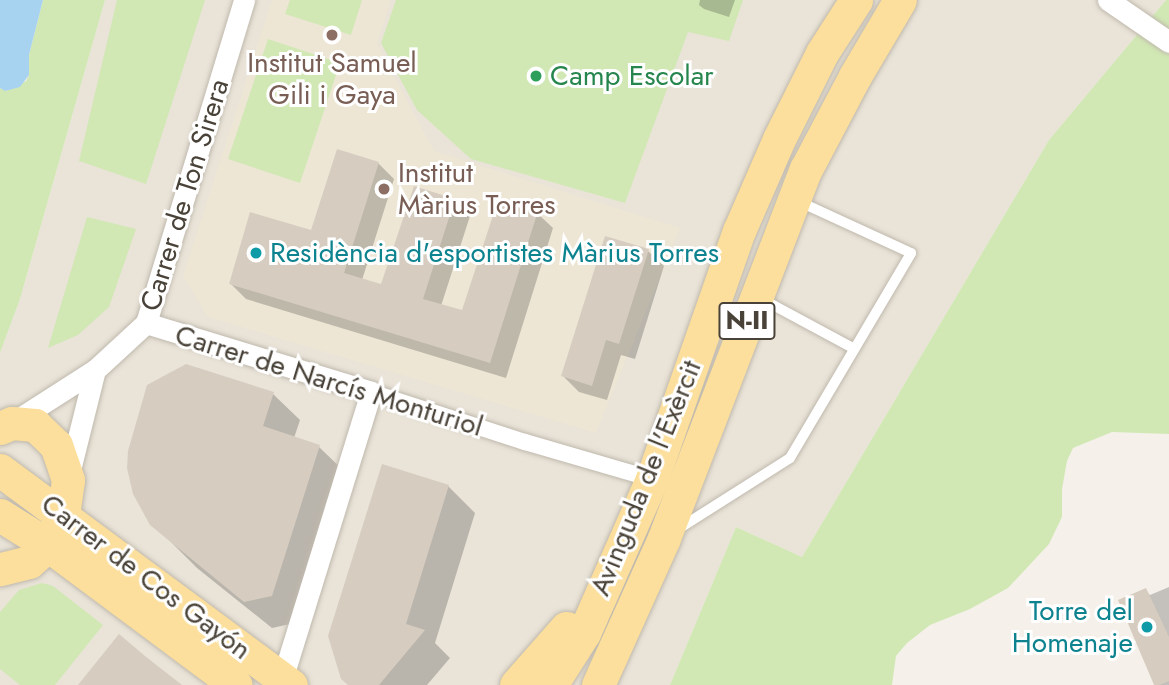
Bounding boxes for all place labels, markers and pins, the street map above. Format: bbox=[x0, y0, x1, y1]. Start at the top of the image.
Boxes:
marker: Institut Samuel Gili i Gaya bbox=[324, 27, 340, 43]
place label: Institut Samuel Gili i Gaya bbox=[247, 46, 417, 112]
place label: Camp Escolar bbox=[550, 59, 714, 93]
marker: Camp Escolar bbox=[528, 68, 544, 84]
place label: Institut Màrius Torres bbox=[398, 156, 556, 222]
marker: Institut Màrius Torres bbox=[376, 181, 392, 197]
place label: Residència d'esportistes Màrius Torres bbox=[270, 236, 719, 270]
marker: Residència d'esportistes Màrius Torres bbox=[248, 245, 264, 261]
place label: Torre del Homenaje bbox=[1012, 594, 1133, 660]
marker: Torre del Homenaje bbox=[1139, 619, 1155, 635]

